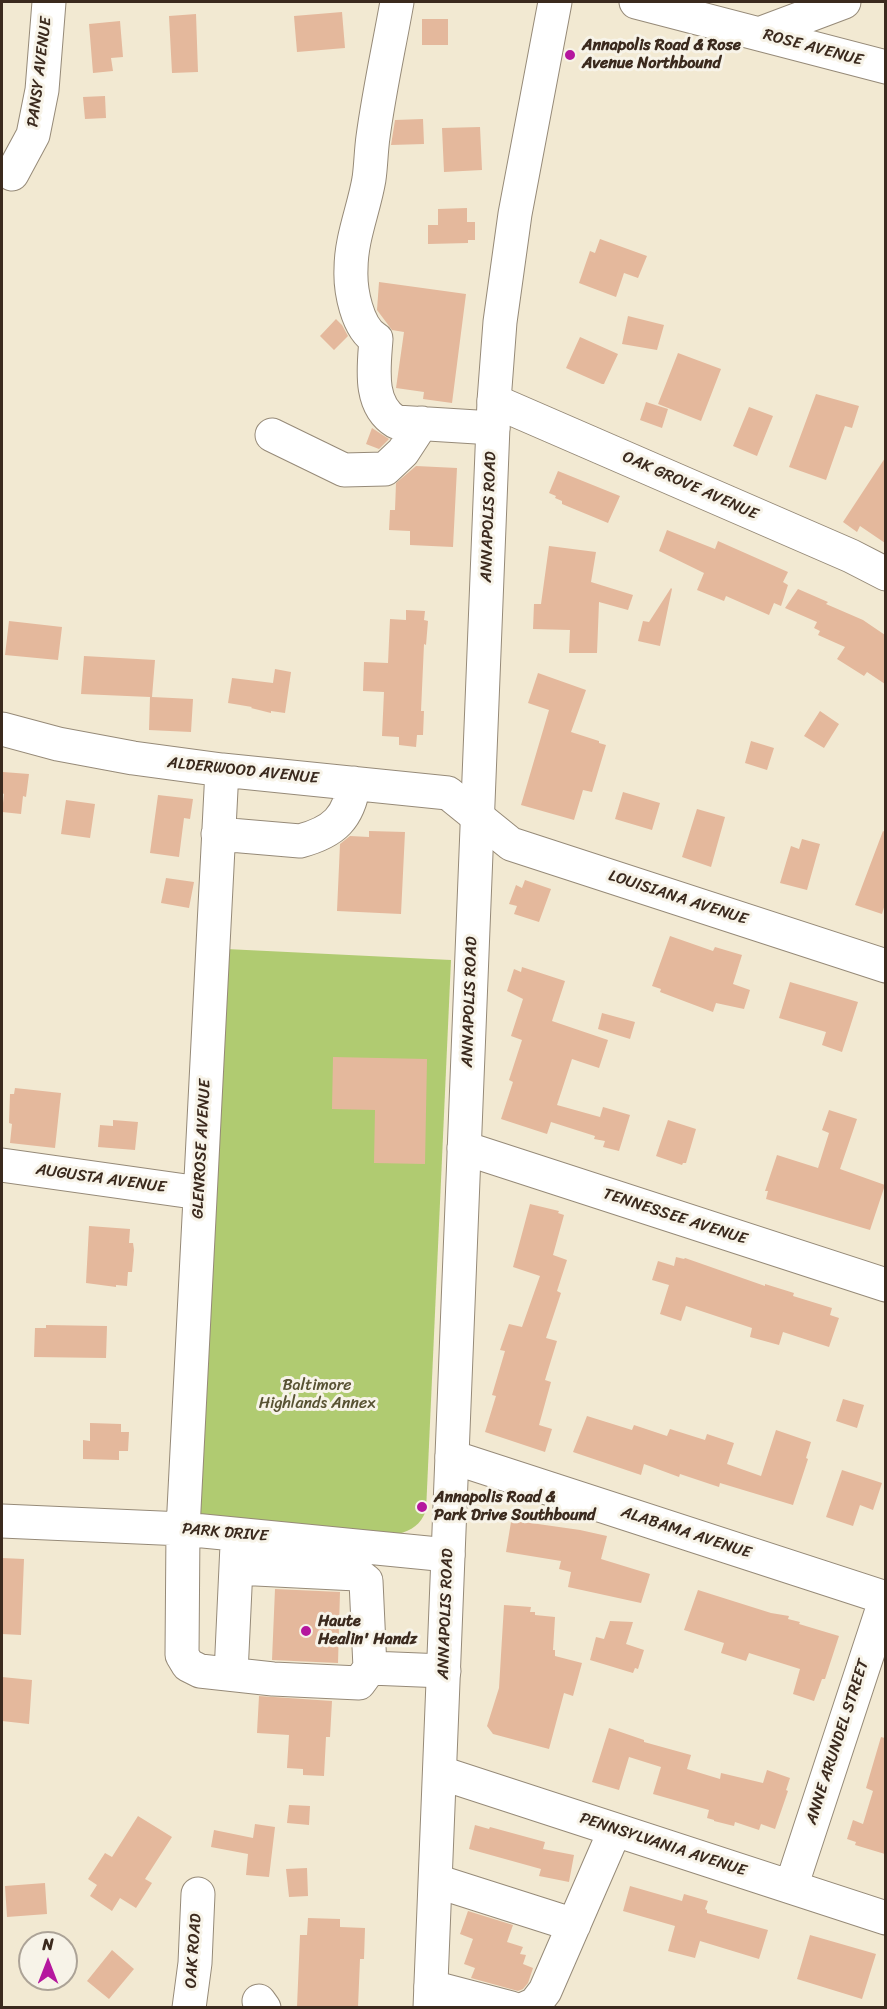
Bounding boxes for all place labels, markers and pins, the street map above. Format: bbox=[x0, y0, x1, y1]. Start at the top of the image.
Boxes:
place label: Annapolis Road & Rose Avenue Northbound bbox=[582, 36, 741, 74]
marker: Annapolis Road & Rose Avenue Northbound bbox=[563, 48, 577, 62]
place label: Annapolis Road & Park Drive Southbound bbox=[434, 1488, 596, 1526]
marker: Annapolis Road & Park Drive Southbound bbox=[415, 1500, 429, 1514]
place label: Haute Healin' Handz bbox=[318, 1612, 417, 1650]
marker: Haute Healin' Handz bbox=[299, 1624, 313, 1638]

